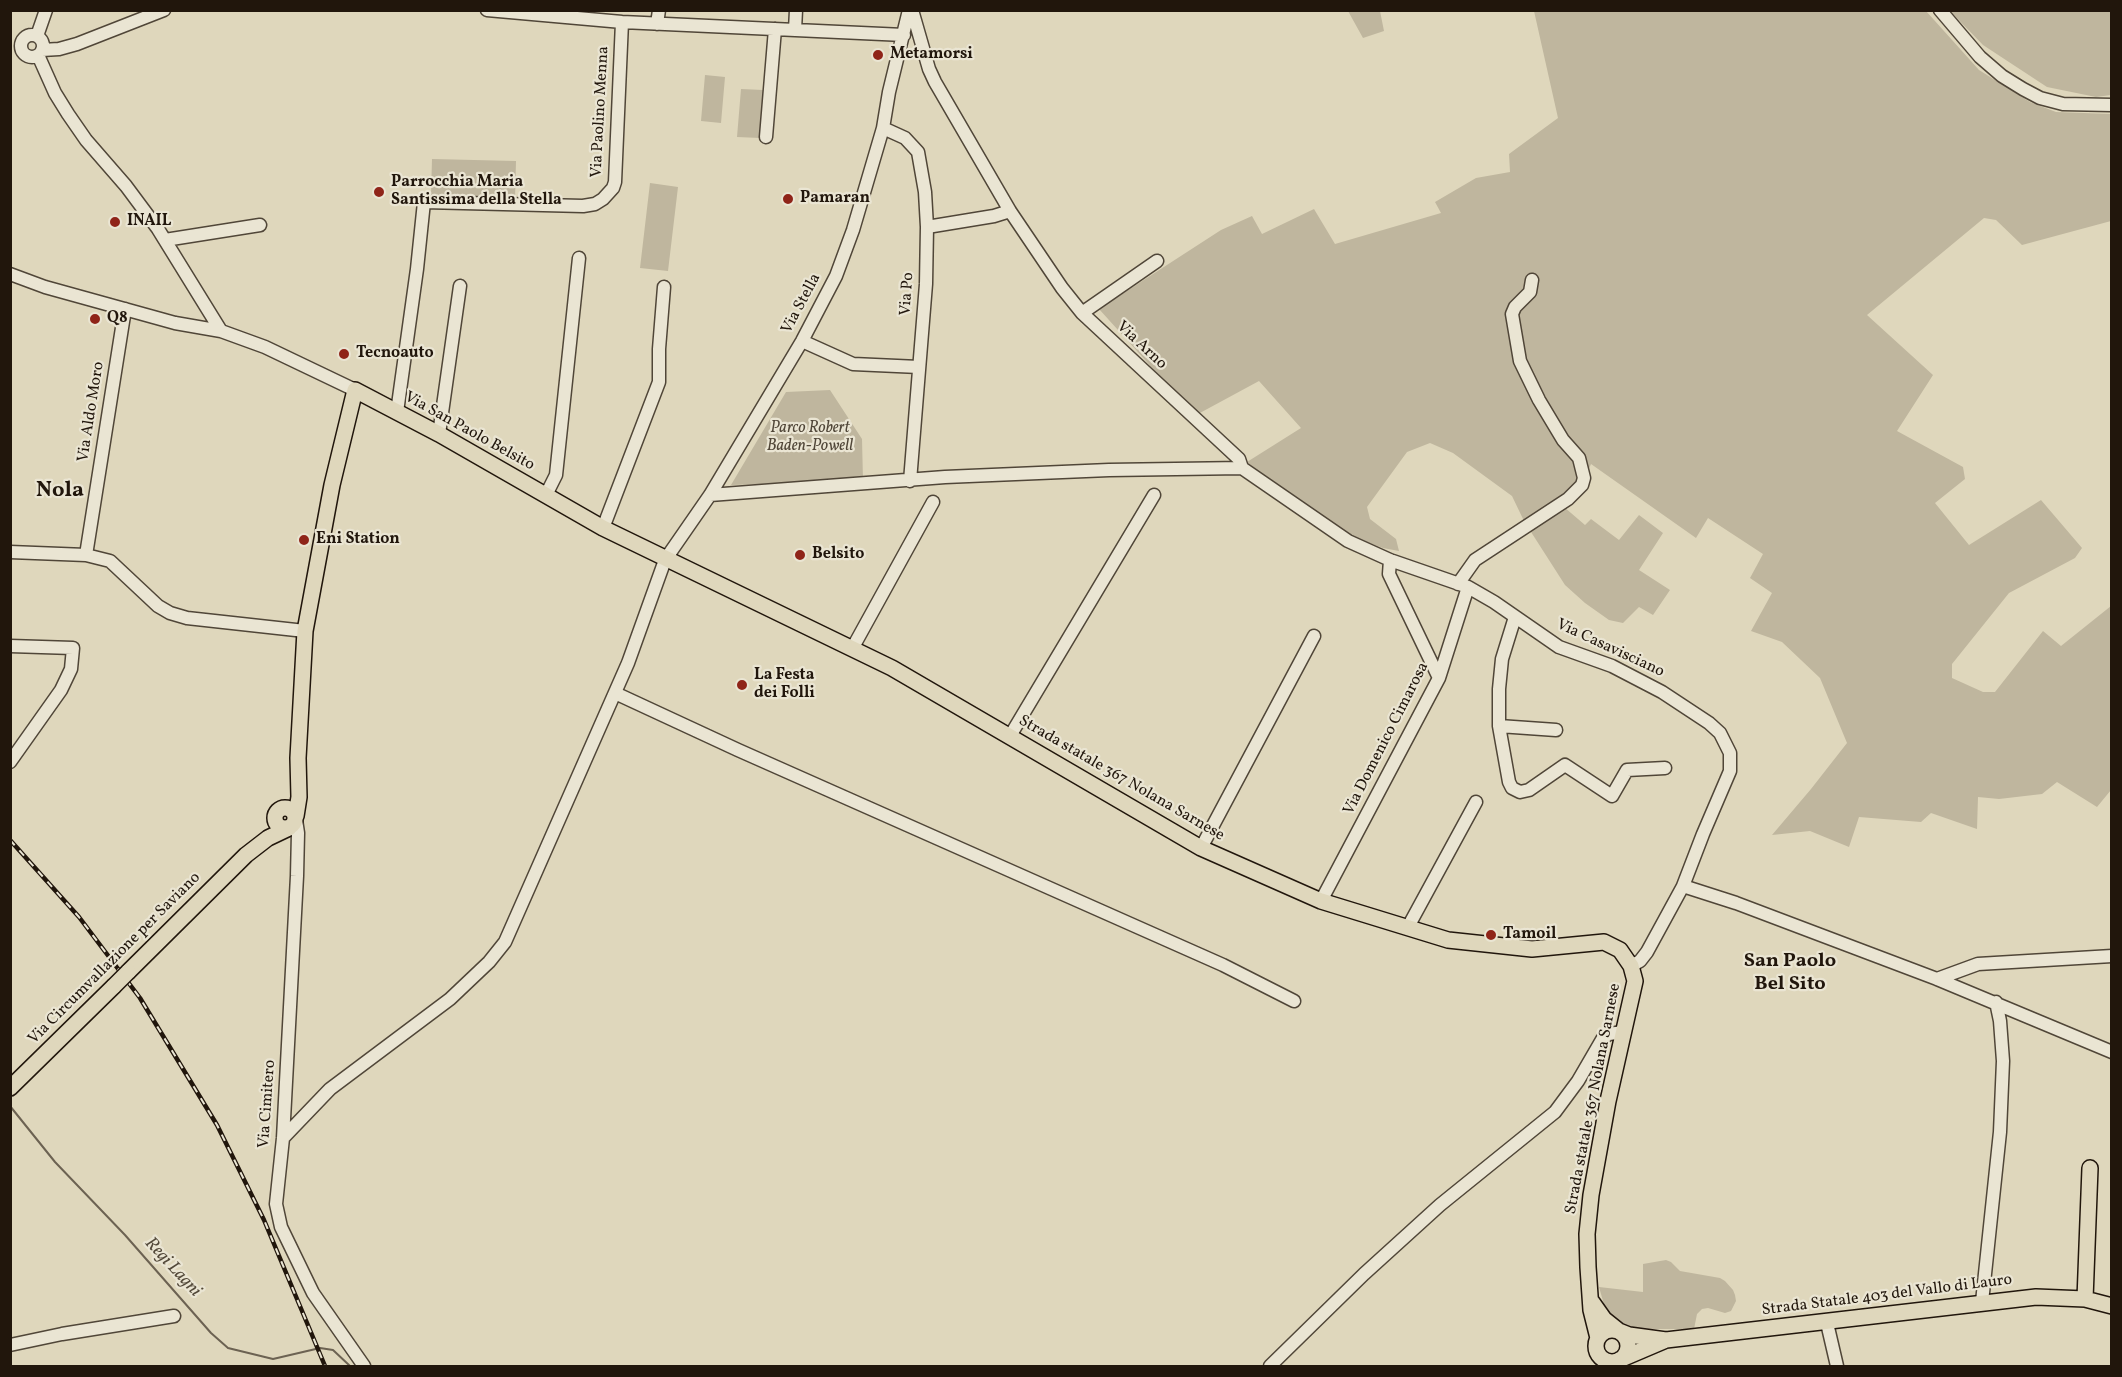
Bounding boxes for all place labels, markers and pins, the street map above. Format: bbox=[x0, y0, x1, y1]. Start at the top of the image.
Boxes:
place label: Metamorsi bbox=[890, 45, 973, 65]
marker: Metamorsi bbox=[871, 48, 885, 62]
place label: Parrocchia Maria Santissima della Stella bbox=[391, 173, 562, 211]
marker: Parrocchia Maria Santissima della Stella bbox=[372, 185, 386, 199]
place label: Pamaran bbox=[800, 189, 870, 209]
marker: Pamaran bbox=[781, 192, 795, 206]
place label: INAIL bbox=[127, 212, 171, 232]
marker: INAIL bbox=[108, 215, 122, 229]
place label: Q8 bbox=[107, 309, 128, 329]
marker: Q8 bbox=[88, 312, 102, 326]
place label: Tecnoauto bbox=[356, 344, 434, 364]
marker: Tecnoauto bbox=[337, 347, 351, 361]
place label: Eni Station bbox=[316, 530, 400, 550]
marker: Eni Station bbox=[297, 533, 311, 547]
place label: Belsito bbox=[812, 545, 864, 565]
marker: Belsito bbox=[793, 548, 807, 562]
place label: La Festa dei Folli bbox=[754, 666, 815, 704]
marker: La Festa dei Folli bbox=[735, 678, 749, 692]
place label: Tamoil bbox=[1503, 925, 1556, 945]
marker: Tamoil bbox=[1484, 928, 1498, 942]

